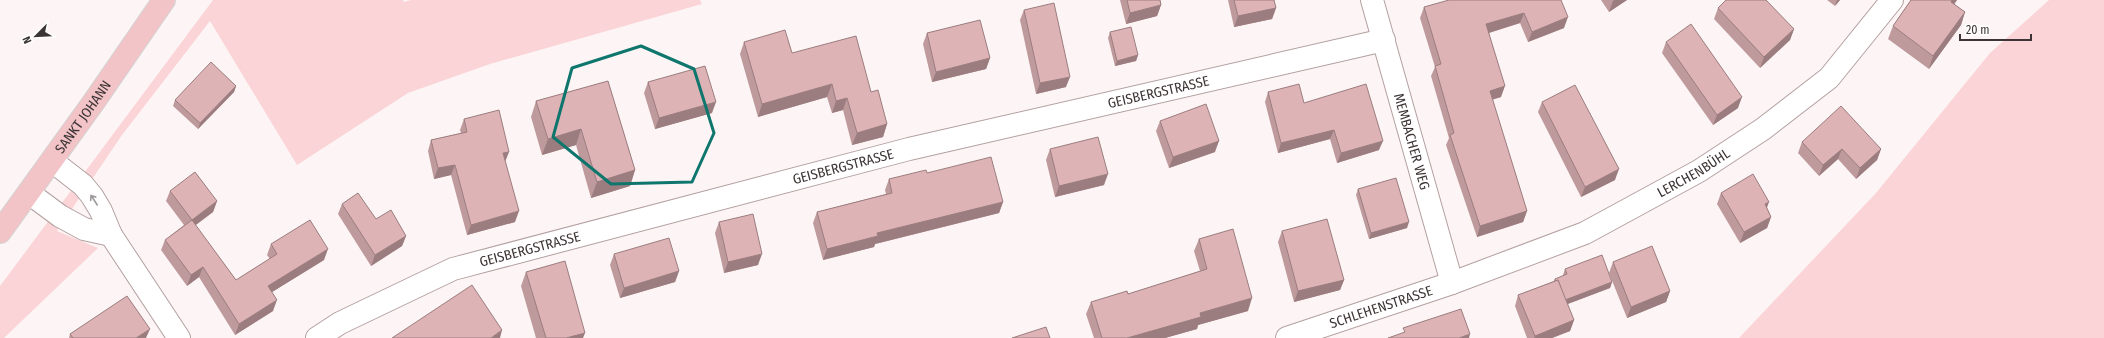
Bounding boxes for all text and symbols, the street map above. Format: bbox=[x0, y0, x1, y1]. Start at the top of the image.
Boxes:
north arrow bbox=[16, 16, 56, 56]
scale bar bbox=[1960, 16, 2031, 42]
text: 20 m bbox=[1966, 23, 1990, 37]
text: N bbox=[20, 34, 35, 46]
street label: GEISBERGSTRASSE bbox=[1106, 72, 1211, 112]
street label: SANKT JOHANN bbox=[52, 77, 115, 157]
street label: MEMBACHER WEG bbox=[1390, 91, 1433, 192]
street label: GEISBERGSTRASSE bbox=[791, 145, 896, 188]
street label: LERCHENBÜHL bbox=[1654, 145, 1733, 201]
one-way arrow bbox=[90, 194, 98, 206]
street label: GEISBERGSTRASSE bbox=[478, 228, 582, 271]
street label: SCHLEHENSTRASSE bbox=[1327, 282, 1435, 332]

